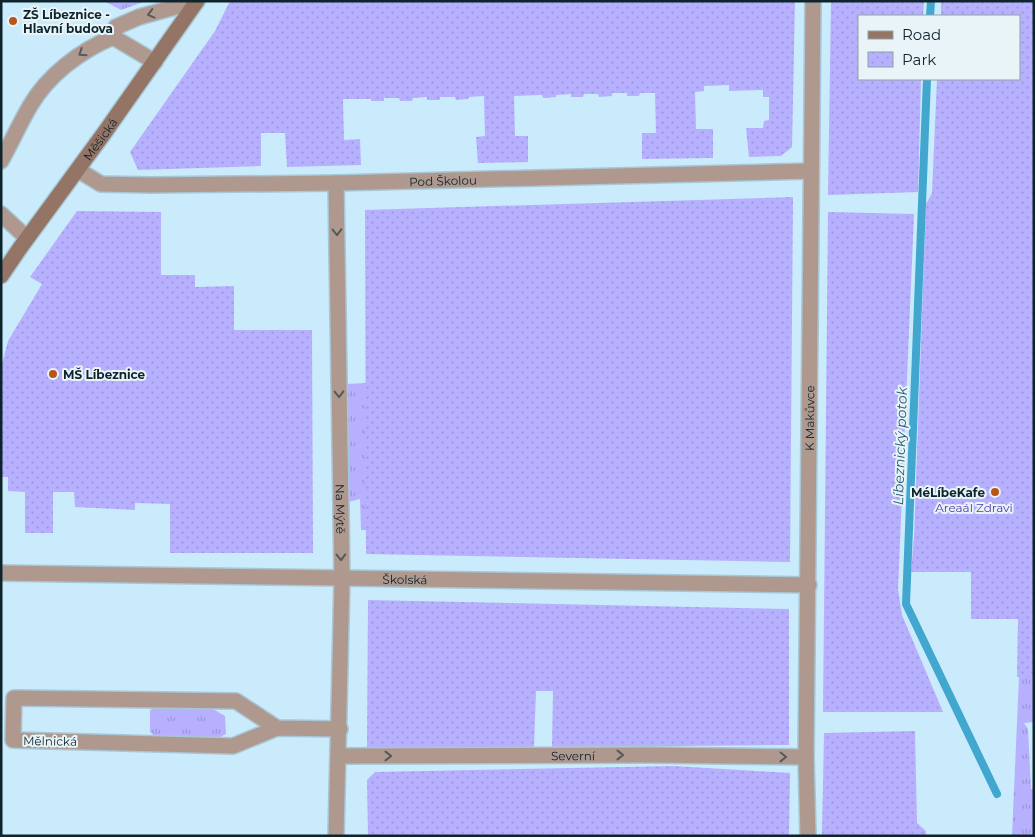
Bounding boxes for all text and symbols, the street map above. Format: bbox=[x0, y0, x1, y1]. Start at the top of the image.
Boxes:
place label: ZŠ Líbeznice - Hlavní budova bbox=[23, 7, 113, 36]
one-way arrow bbox=[147, 8, 155, 18]
marker: ZŠ Líbeznice - Hlavní budova bbox=[7, 15, 19, 27]
legend bbox=[858, 15, 1020, 80]
text: Road bbox=[902, 25, 941, 44]
one-way arrow bbox=[79, 47, 88, 57]
text: Park bbox=[902, 50, 936, 69]
street label: Měšická bbox=[79, 115, 120, 163]
street label: Pod Školou bbox=[409, 172, 477, 189]
one-way arrow bbox=[331, 228, 342, 236]
place label: MŠ Líbeznice bbox=[63, 367, 146, 382]
marker: MŠ Líbeznice bbox=[47, 368, 59, 380]
street label: K Makůvce bbox=[801, 385, 817, 451]
water label: Líbeznický potok bbox=[889, 386, 911, 505]
one-way arrow bbox=[334, 391, 344, 399]
street label: Na Mýtě bbox=[333, 484, 349, 534]
place label: MéLíbeKafe bbox=[911, 485, 985, 500]
marker: MéLíbeKafe bbox=[989, 486, 1001, 498]
park label: Areaál Zdravi bbox=[935, 500, 1013, 515]
one-way arrow bbox=[336, 553, 347, 561]
street label: Školská bbox=[382, 571, 428, 587]
street label: Mělnická bbox=[23, 733, 77, 749]
street label: Severní bbox=[551, 748, 596, 763]
one-way arrow bbox=[617, 750, 625, 760]
one-way arrow bbox=[384, 751, 392, 761]
one-way arrow bbox=[780, 752, 787, 762]

